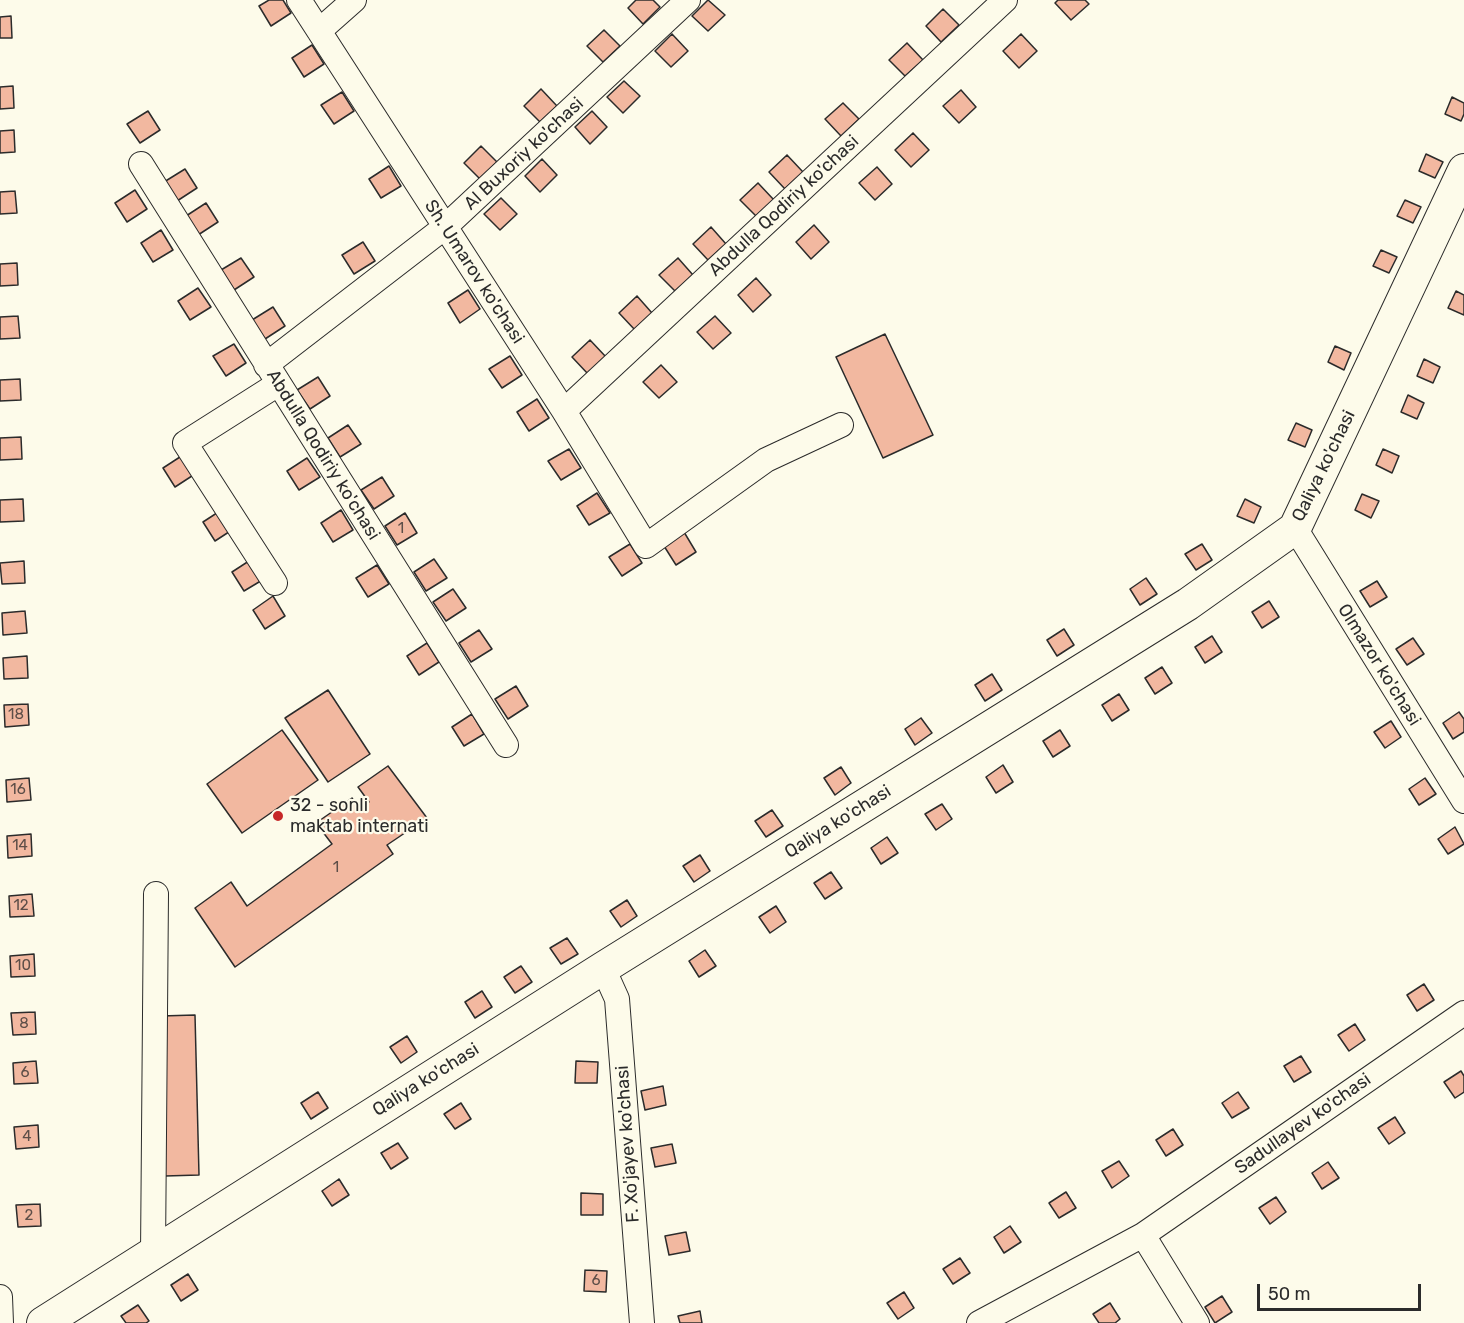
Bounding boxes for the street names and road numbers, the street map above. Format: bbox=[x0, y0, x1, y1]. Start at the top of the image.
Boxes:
street label: Al Buxoriy ko'chasi bbox=[460, 93, 588, 215]
street label: Abdulla Qodiriy ko'chasi bbox=[705, 131, 863, 281]
street label: Sh. Umarov ko'chasi bbox=[419, 196, 529, 348]
street label: Abdulla Qodiriy ko'chasi bbox=[262, 366, 384, 544]
street label: Qaliya ko'chasi bbox=[1288, 407, 1360, 525]
street label: Olmazor ko'chasi bbox=[1333, 600, 1425, 730]
street label: Qaliya ko'chasi bbox=[781, 781, 895, 863]
street label: Qaliya ko'chasi bbox=[369, 1039, 483, 1121]
street label: F. Xo'jayev ko'chasi bbox=[612, 1065, 644, 1223]
street label: Sadullayev ko'chasi bbox=[1231, 1069, 1375, 1179]

